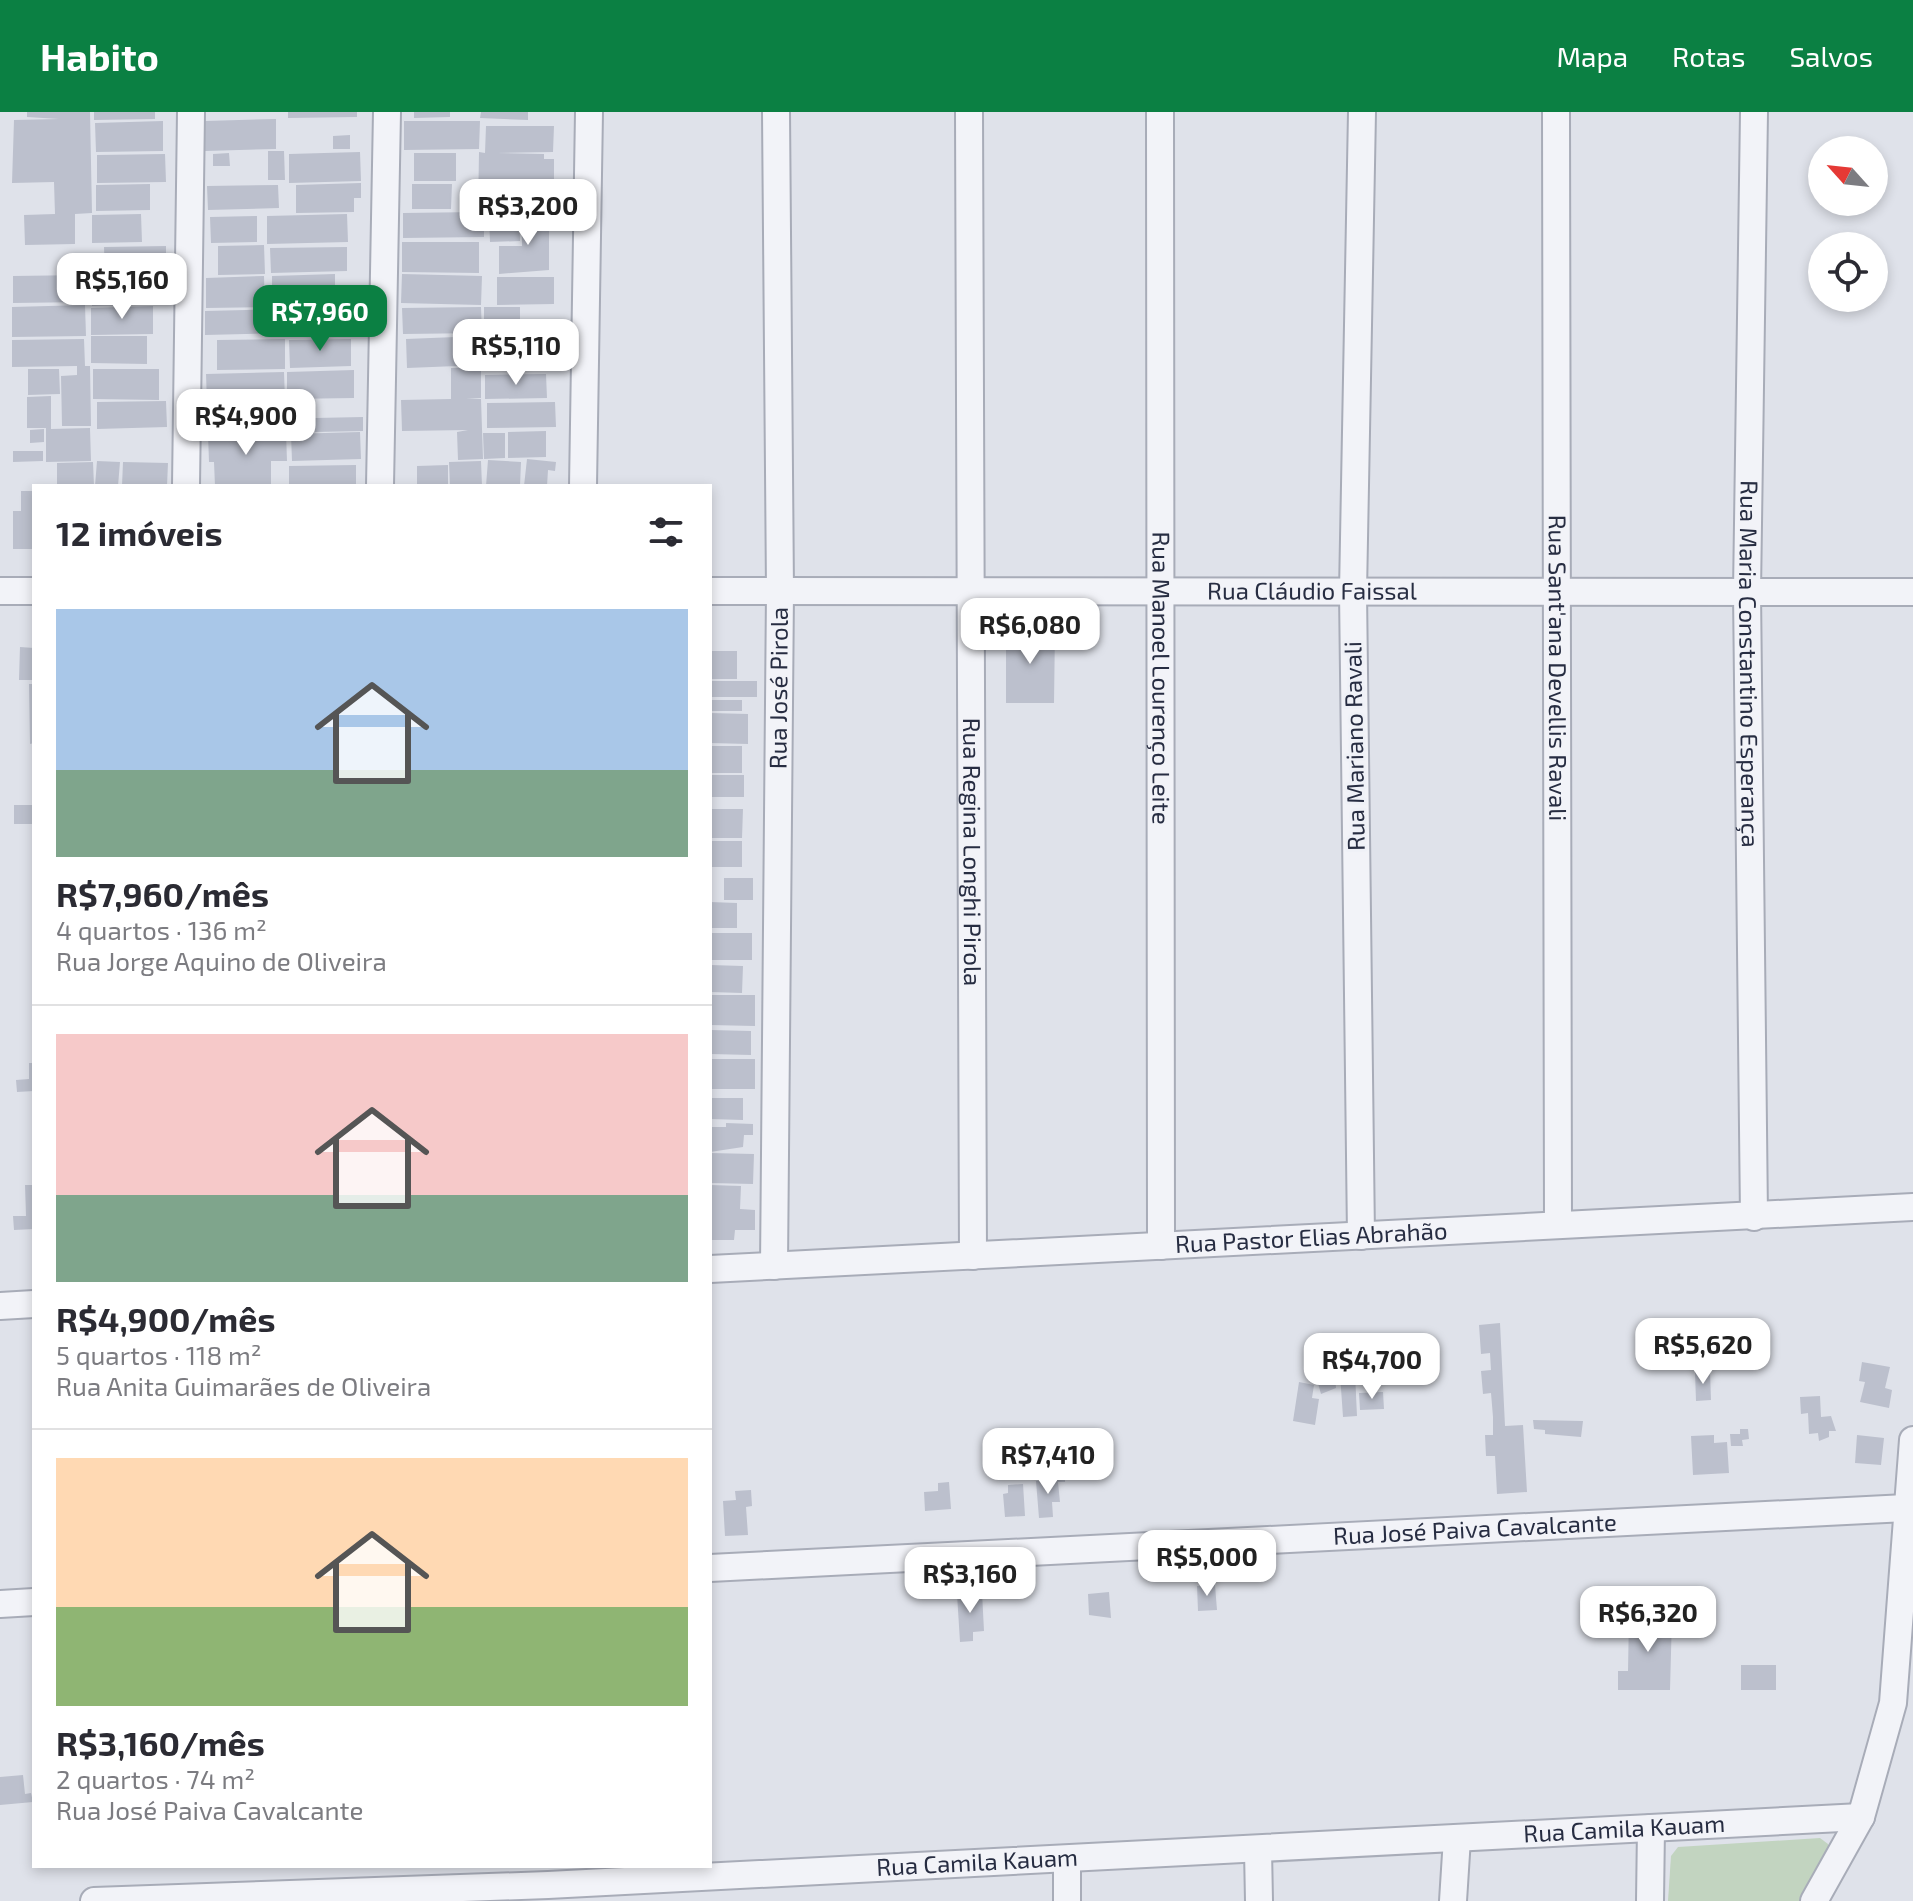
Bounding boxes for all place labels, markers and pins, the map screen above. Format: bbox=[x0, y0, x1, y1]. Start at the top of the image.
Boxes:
pin: R$3,200 bbox=[454, 179, 602, 247]
pin: R$5,160 bbox=[48, 253, 196, 321]
pin: R$7,960 bbox=[246, 285, 394, 353]
pin: R$5,110 bbox=[442, 319, 590, 387]
pin: R$4,900 bbox=[172, 389, 320, 457]
pin: R$6,080 bbox=[956, 598, 1104, 666]
pin: R$5,620 bbox=[1629, 1318, 1777, 1386]
pin: R$4,700 bbox=[1298, 1333, 1446, 1401]
pin: R$7,410 bbox=[974, 1428, 1122, 1496]
pin: R$5,000 bbox=[1133, 1530, 1281, 1598]
pin: R$3,160 bbox=[896, 1547, 1044, 1615]
pin: R$6,320 bbox=[1574, 1586, 1722, 1654]

